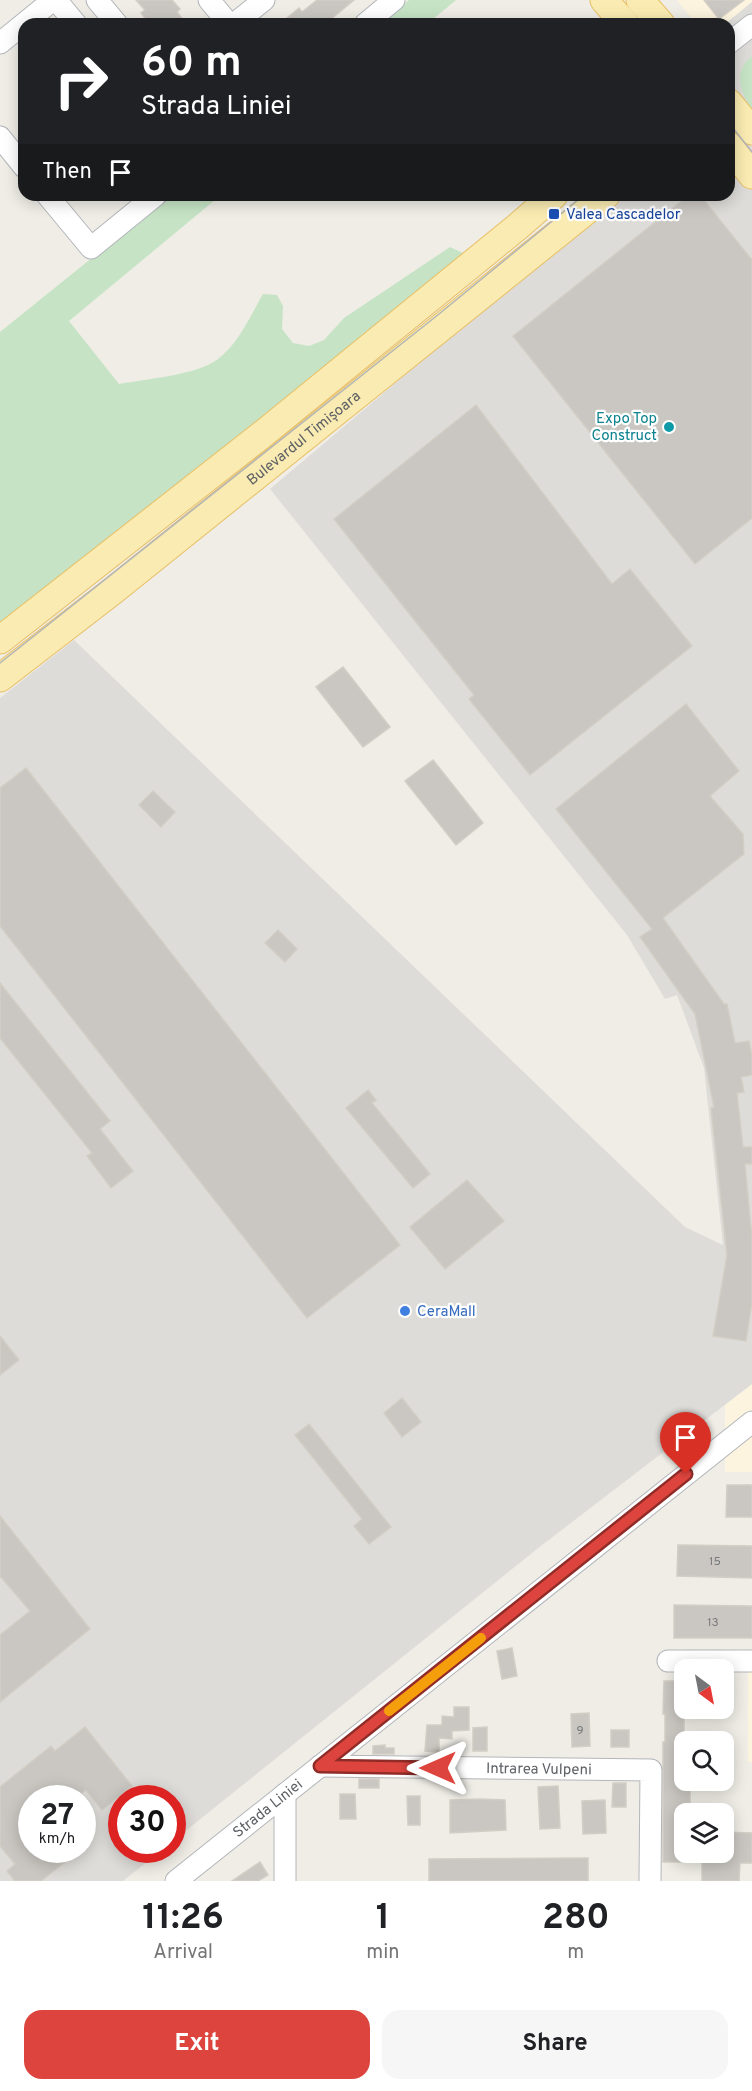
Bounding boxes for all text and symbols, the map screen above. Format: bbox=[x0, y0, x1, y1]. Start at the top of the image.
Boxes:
text: 60 m bbox=[141, 38, 242, 91]
icon: right bbox=[42, 42, 120, 120]
text: Strada Liniei bbox=[141, 90, 292, 124]
icon: arrive bbox=[104, 156, 137, 189]
text: Then bbox=[42, 159, 92, 186]
place label: Valea Cascadelor bbox=[566, 206, 681, 225]
marker: Valea Cascadelor bbox=[547, 207, 561, 221]
street label: Bulevardul Timișoara bbox=[244, 388, 365, 491]
place label: Expo Top Construct bbox=[591, 410, 657, 446]
marker: Expo Top Construct bbox=[662, 420, 676, 434]
place label: CeraMall bbox=[417, 1303, 476, 1322]
marker: CeraMall bbox=[398, 1304, 412, 1318]
pin bbox=[660, 1412, 711, 1474]
icon: arrive bbox=[669, 1421, 702, 1454]
house number: 15 bbox=[709, 1554, 721, 1570]
house number: 13 bbox=[707, 1615, 719, 1631]
north arrow bbox=[674, 1659, 734, 1719]
map controls bbox=[674, 1659, 734, 1863]
house number: 9 bbox=[576, 1723, 584, 1739]
button: search bbox=[674, 1731, 734, 1791]
position arrow bbox=[406, 1736, 470, 1800]
street label: Intrarea Vulpeni bbox=[486, 1760, 592, 1780]
street label: Strada Liniei bbox=[230, 1776, 307, 1843]
speed limit sign: 30 bbox=[108, 1785, 186, 1863]
text: 27 bbox=[40, 1798, 74, 1835]
button: layers bbox=[674, 1803, 734, 1863]
text: km/h bbox=[39, 1830, 75, 1849]
text: 11:26 bbox=[142, 1896, 224, 1942]
text: 1 bbox=[376, 1896, 390, 1942]
text: 280 bbox=[542, 1896, 610, 1942]
text: Arrival bbox=[153, 1940, 213, 1966]
text: min bbox=[366, 1940, 400, 1966]
text: m bbox=[567, 1940, 584, 1966]
button: Exit bbox=[24, 2010, 370, 2079]
button: Share bbox=[382, 2010, 728, 2079]

